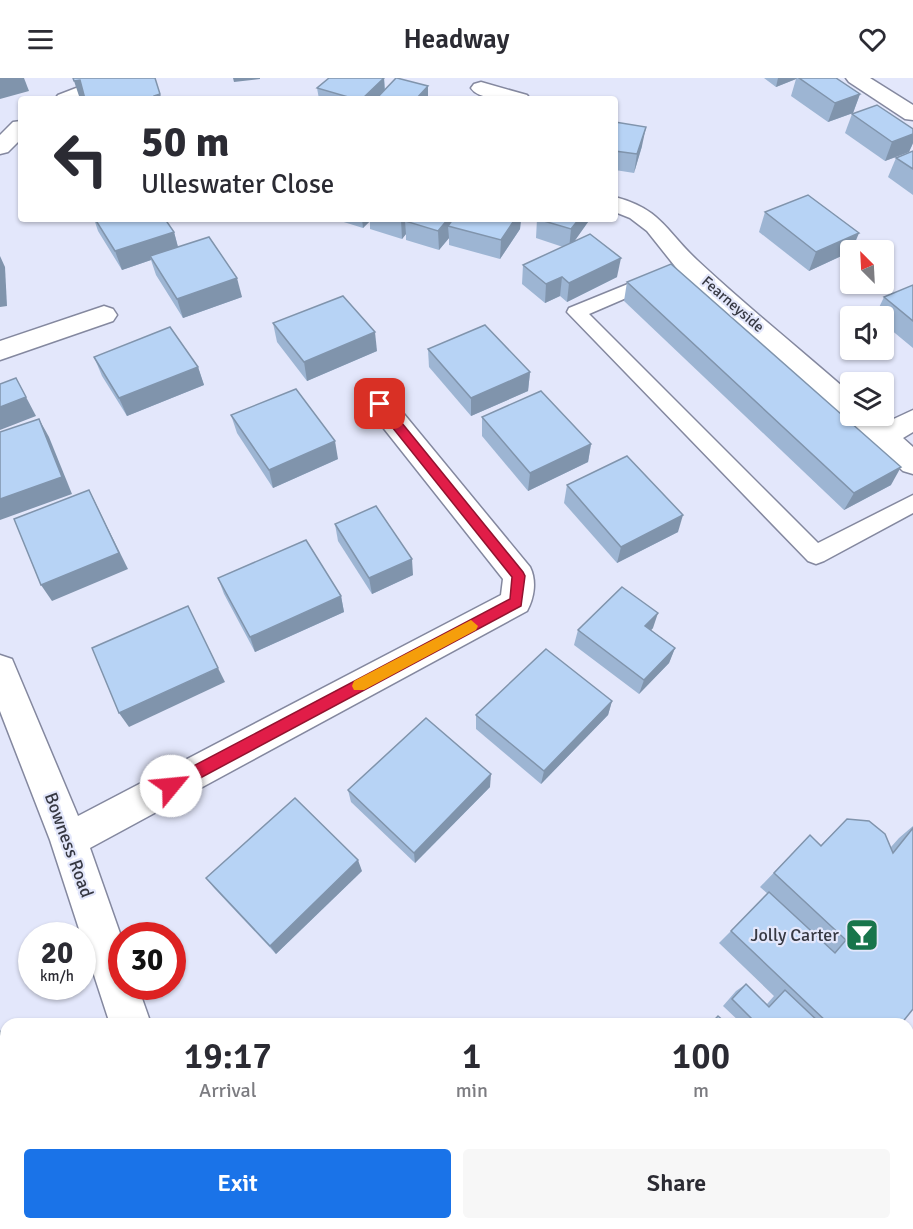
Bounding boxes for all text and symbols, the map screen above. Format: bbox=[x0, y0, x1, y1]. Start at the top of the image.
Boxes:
icon: menu bbox=[24, 23, 57, 56]
text: Headway bbox=[403, 23, 510, 56]
icon: heart bbox=[856, 23, 889, 56]
text: 50 m bbox=[141, 117, 230, 168]
icon: left bbox=[42, 120, 120, 198]
text: Ulleswater Close bbox=[141, 168, 334, 201]
north arrow bbox=[840, 240, 894, 294]
map controls bbox=[840, 240, 894, 426]
street label: Fearneyside bbox=[698, 272, 768, 336]
button: sound bbox=[840, 306, 894, 360]
button: layers bbox=[840, 372, 894, 426]
pin bbox=[354, 378, 405, 429]
icon: arrive bbox=[363, 387, 396, 420]
position arrow bbox=[139, 754, 203, 818]
street label: Bowness Road bbox=[40, 789, 98, 901]
bar icon: Jolly Carter bbox=[844, 917, 880, 953]
speed limit sign: 30 bbox=[108, 922, 186, 1000]
place label: Jolly Carter bbox=[750, 924, 839, 946]
text: 20 bbox=[41, 935, 73, 972]
text: km/h bbox=[40, 967, 74, 985]
text: 19:17 bbox=[184, 1034, 272, 1079]
text: 1 bbox=[462, 1034, 482, 1079]
text: 100 bbox=[672, 1034, 730, 1079]
text: Arrival bbox=[199, 1078, 257, 1103]
text: min bbox=[456, 1078, 488, 1103]
text: m bbox=[693, 1078, 709, 1103]
button: Exit bbox=[24, 1149, 451, 1218]
button: Share bbox=[463, 1149, 890, 1218]

